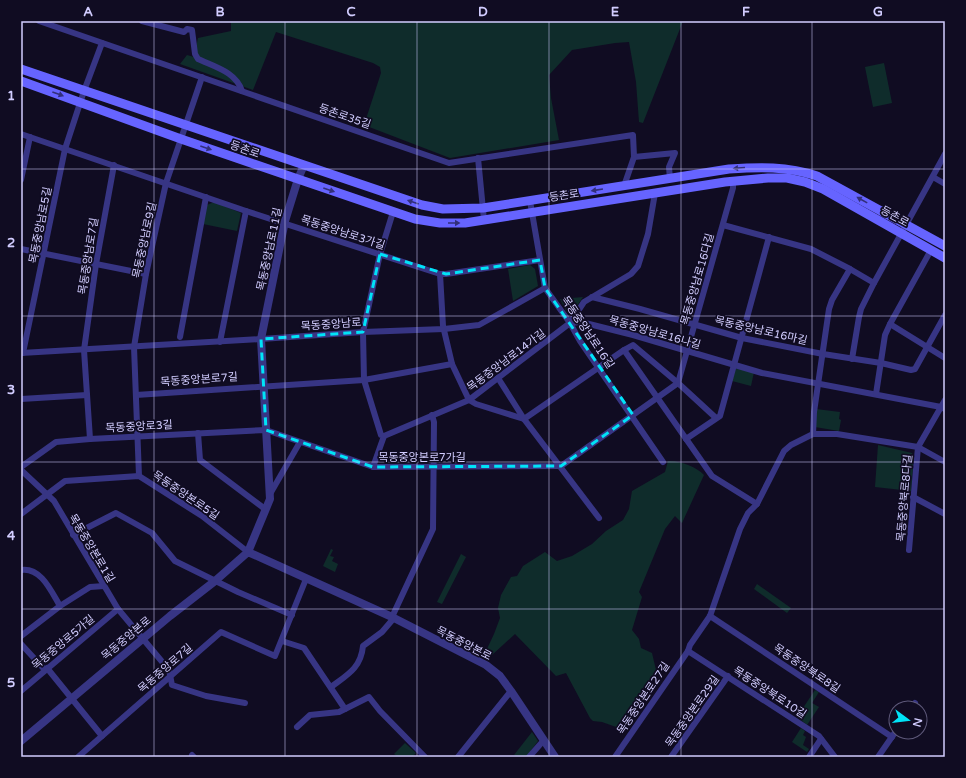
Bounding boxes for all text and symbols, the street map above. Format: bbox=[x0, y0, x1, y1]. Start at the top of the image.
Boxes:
text: A bbox=[83, 4, 93, 20]
text: B bbox=[215, 4, 225, 20]
text: C bbox=[346, 4, 356, 20]
text: D bbox=[478, 4, 488, 20]
text: E bbox=[611, 4, 619, 20]
text: F bbox=[742, 4, 750, 20]
text: G bbox=[873, 4, 883, 20]
text: 1 bbox=[7, 88, 15, 104]
one-way arrow bbox=[52, 92, 64, 98]
street label: 등촌로35길 bbox=[317, 101, 373, 131]
street label: 등촌로 bbox=[228, 138, 261, 161]
one-way arrow bbox=[201, 145, 213, 151]
one-way arrow bbox=[733, 165, 745, 172]
street label: 목동중앙남로5길 bbox=[27, 186, 54, 264]
one-way arrow bbox=[324, 187, 336, 193]
street label: 등촌로 bbox=[548, 187, 580, 204]
one-way arrow bbox=[591, 187, 603, 193]
one-way arrow bbox=[856, 197, 868, 204]
one-way arrow bbox=[407, 199, 419, 205]
street label: 목동중앙남로9길 bbox=[130, 201, 159, 279]
street label: 등촌로 bbox=[878, 203, 911, 229]
street label: 목동중앙남로11길 bbox=[254, 206, 285, 292]
street label: 목동중앙남로3가길 bbox=[299, 213, 387, 252]
street label: 목동중앙남로7길 bbox=[76, 217, 101, 295]
one-way arrow bbox=[448, 220, 461, 226]
street label: 목동중앙남로16다길 bbox=[678, 232, 717, 326]
text: 2 bbox=[7, 235, 15, 251]
street label: 목동중앙남로16길 bbox=[559, 294, 617, 371]
street label: 목동중앙남로16나길 bbox=[608, 313, 702, 352]
street label: 목동중앙남로16마길 bbox=[713, 313, 809, 347]
street label: 목동중앙남로 bbox=[300, 316, 362, 333]
street label: 목동중앙남로14가길 bbox=[465, 327, 548, 394]
street label: 목동중앙본로7길 bbox=[160, 370, 238, 389]
text: 3 bbox=[7, 382, 15, 398]
street label: 목동중앙로3길 bbox=[105, 418, 173, 435]
street label: 목동중앙본로7가길 bbox=[378, 451, 466, 464]
street label: 목동중앙북로8다길 bbox=[894, 454, 915, 542]
street label: 목동중앙본로5길 bbox=[150, 468, 222, 523]
street label: 목동중앙본로1길 bbox=[66, 512, 117, 585]
text: 4 bbox=[7, 528, 16, 544]
street label: 목동중앙로5가길 bbox=[29, 612, 97, 672]
street label: 목동중앙본로 bbox=[99, 614, 154, 663]
street label: 목동중앙본로 bbox=[434, 624, 494, 663]
street label: 목동중앙로7길 bbox=[136, 641, 195, 695]
street label: 목동중앙북로8길 bbox=[771, 641, 843, 696]
street label: 목동중앙본로27길 bbox=[614, 660, 672, 737]
street label: 목동중앙북로10길 bbox=[731, 664, 809, 721]
street label: 목동중앙본로29길 bbox=[663, 673, 722, 750]
text: 5 bbox=[7, 675, 15, 691]
north arrow bbox=[888, 700, 928, 740]
text: N bbox=[910, 717, 925, 728]

